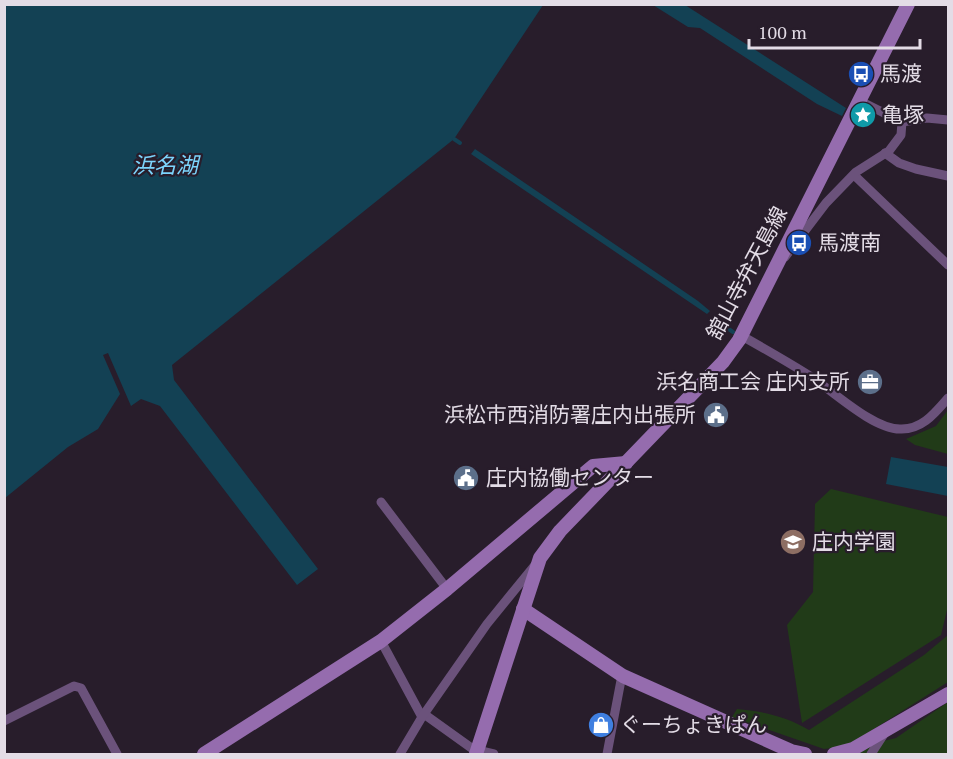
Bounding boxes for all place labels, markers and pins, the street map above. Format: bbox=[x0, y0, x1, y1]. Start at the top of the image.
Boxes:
bus stop icon: 馬渡 bbox=[846, 59, 876, 89]
place label: 馬渡 bbox=[880, 59, 922, 87]
place icon: 亀塚 bbox=[848, 100, 878, 130]
place label: 亀塚 bbox=[882, 100, 924, 128]
bus stop icon: 馬渡南 bbox=[784, 228, 814, 258]
place label: 馬渡南 bbox=[818, 228, 881, 256]
place label: 浜名商工会 庄内支所 bbox=[656, 367, 850, 395]
office icon: 浜名商工会 庄内支所 bbox=[855, 367, 885, 397]
place label: 浜松市西消防署庄内出張所 bbox=[444, 400, 696, 428]
public building icon: 浜松市西消防署庄内出張所 bbox=[701, 400, 731, 430]
public building icon: 庄内協働センター bbox=[451, 463, 481, 493]
place label: 庄内協働センター bbox=[486, 463, 654, 491]
school or university icon: 庄内学園 bbox=[778, 527, 808, 557]
place label: 庄内学園 bbox=[812, 527, 896, 555]
shop icon: ぐーちょきぱん bbox=[586, 710, 616, 740]
place label: ぐーちょきぱん bbox=[620, 710, 767, 738]

